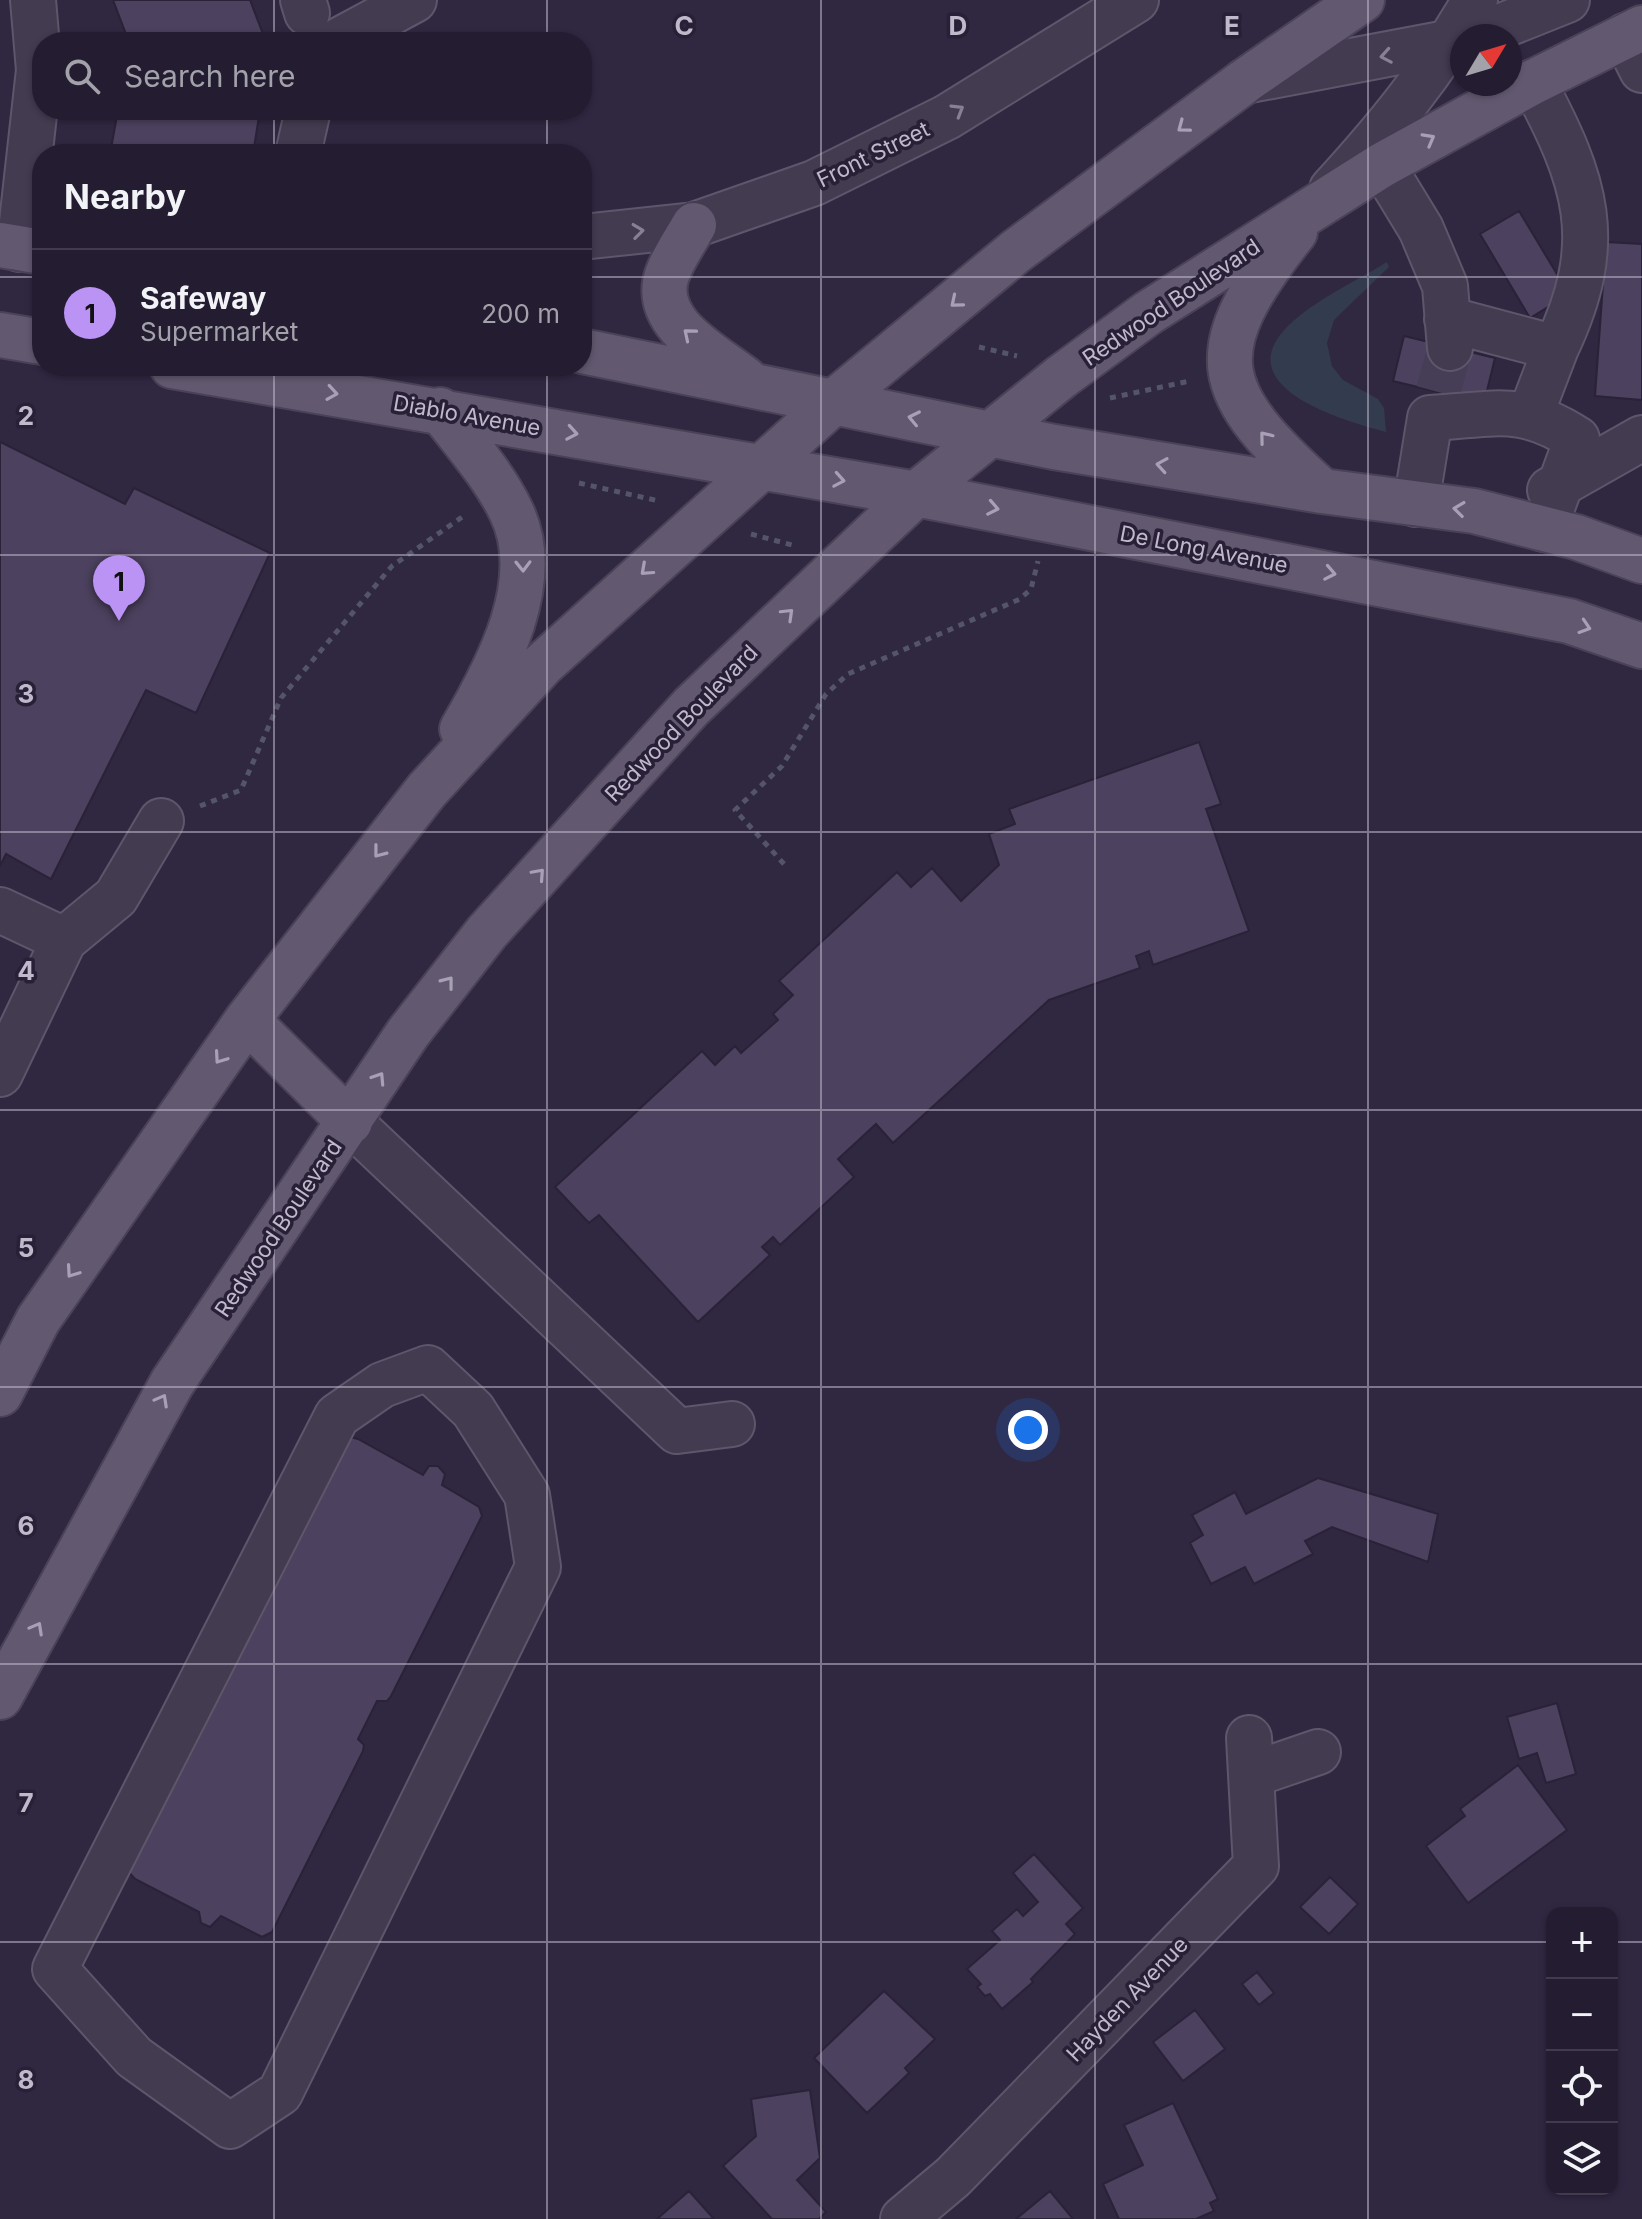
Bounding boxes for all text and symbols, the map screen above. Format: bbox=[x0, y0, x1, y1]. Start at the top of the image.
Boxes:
text: C bbox=[674, 10, 694, 41]
text: D bbox=[949, 10, 967, 41]
text: E bbox=[1224, 10, 1240, 41]
north arrow bbox=[1450, 24, 1522, 96]
search box bbox=[32, 32, 592, 120]
one-way arrow bbox=[1379, 46, 1392, 63]
icon: search bbox=[60, 54, 104, 98]
text: Search here bbox=[124, 58, 296, 94]
one-way arrow bbox=[949, 104, 964, 120]
street label: Front Street bbox=[813, 116, 933, 192]
one-way arrow bbox=[1177, 118, 1192, 132]
one-way arrow bbox=[1420, 134, 1435, 149]
text: Nearby bbox=[64, 176, 186, 217]
one-way arrow bbox=[631, 223, 645, 240]
street label: Redwood Boulevard bbox=[1077, 233, 1265, 371]
text: Safeway bbox=[140, 280, 266, 316]
one-way arrow bbox=[950, 292, 965, 307]
text: 1 bbox=[84, 298, 96, 329]
text: 200 m bbox=[481, 298, 560, 329]
text: Supermarket bbox=[140, 316, 298, 347]
one-way arrow bbox=[684, 329, 698, 344]
one-way arrow bbox=[325, 384, 339, 401]
street label: Diablo Avenue bbox=[391, 389, 543, 441]
text: 2 bbox=[18, 400, 34, 431]
one-way arrow bbox=[907, 410, 921, 427]
one-way arrow bbox=[566, 424, 579, 441]
one-way arrow bbox=[1260, 432, 1275, 447]
one-way arrow bbox=[1155, 457, 1169, 474]
one-way arrow bbox=[833, 471, 846, 488]
one-way arrow bbox=[986, 499, 999, 516]
one-way arrow bbox=[1453, 501, 1466, 518]
street label: De Long Avenue bbox=[1118, 520, 1290, 578]
pin: 1 bbox=[93, 555, 145, 621]
one-way arrow bbox=[514, 560, 532, 573]
one-way arrow bbox=[641, 561, 656, 575]
one-way arrow bbox=[1324, 564, 1337, 581]
one-way arrow bbox=[779, 609, 793, 624]
one-way arrow bbox=[1577, 617, 1591, 633]
street label: Redwood Boulevard bbox=[599, 639, 763, 807]
text: 3 bbox=[18, 678, 34, 709]
one-way arrow bbox=[374, 843, 388, 858]
one-way arrow bbox=[530, 868, 544, 883]
text: 4 bbox=[17, 955, 35, 986]
one-way arrow bbox=[438, 976, 452, 991]
one-way arrow bbox=[215, 1050, 230, 1064]
one-way arrow bbox=[369, 1072, 384, 1087]
street label: Redwood Boulevard bbox=[209, 1134, 347, 1322]
text: 5 bbox=[18, 1232, 34, 1263]
one-way arrow bbox=[67, 1263, 82, 1277]
one-way arrow bbox=[153, 1394, 168, 1409]
your location bbox=[1008, 1410, 1048, 1450]
text: 6 bbox=[18, 1510, 34, 1541]
one-way arrow bbox=[28, 1622, 43, 1637]
text: 7 bbox=[18, 1787, 34, 1818]
map controls bbox=[1546, 1907, 1618, 2195]
button: + bbox=[1546, 1907, 1618, 1979]
street label: Hayden Avenue bbox=[1061, 1931, 1193, 2067]
button: − bbox=[1546, 1979, 1618, 2051]
button: locate bbox=[1546, 2051, 1618, 2123]
text: 8 bbox=[18, 2064, 34, 2095]
button: layers bbox=[1546, 2123, 1618, 2195]

